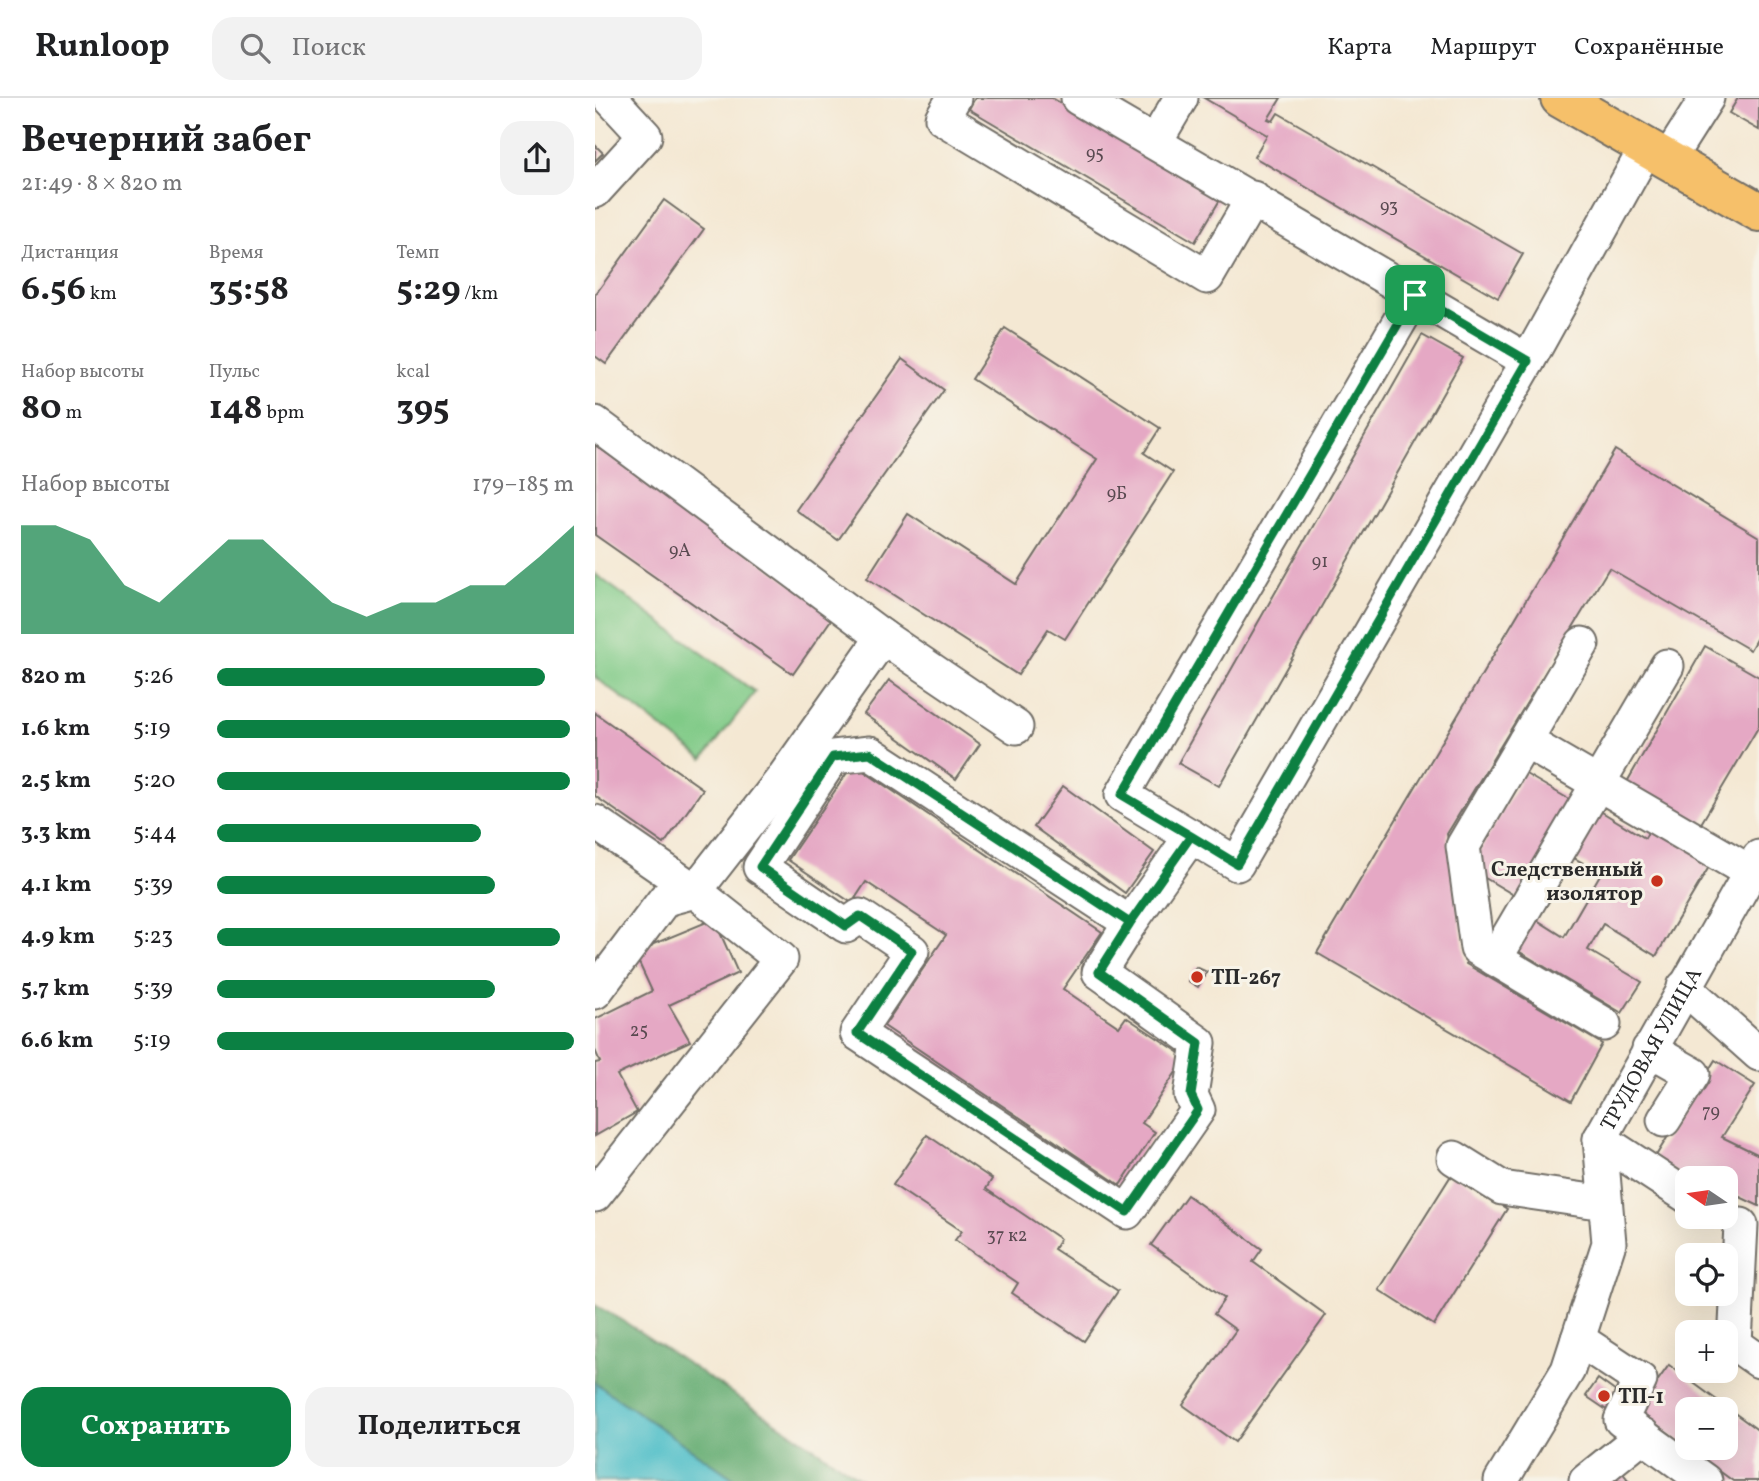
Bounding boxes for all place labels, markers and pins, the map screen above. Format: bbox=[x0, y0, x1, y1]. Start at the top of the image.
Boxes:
pin bbox=[1385, 265, 1445, 325]
place label: Следственный изолятор bbox=[1491, 856, 1643, 909]
marker: Следственный изолятор bbox=[1649, 873, 1665, 889]
place label: ТП-267 bbox=[1211, 964, 1281, 993]
marker: ТП-267 bbox=[1189, 969, 1205, 985]
place label: ТП-1 bbox=[1618, 1383, 1664, 1412]
marker: ТП-1 bbox=[1596, 1388, 1612, 1404]

